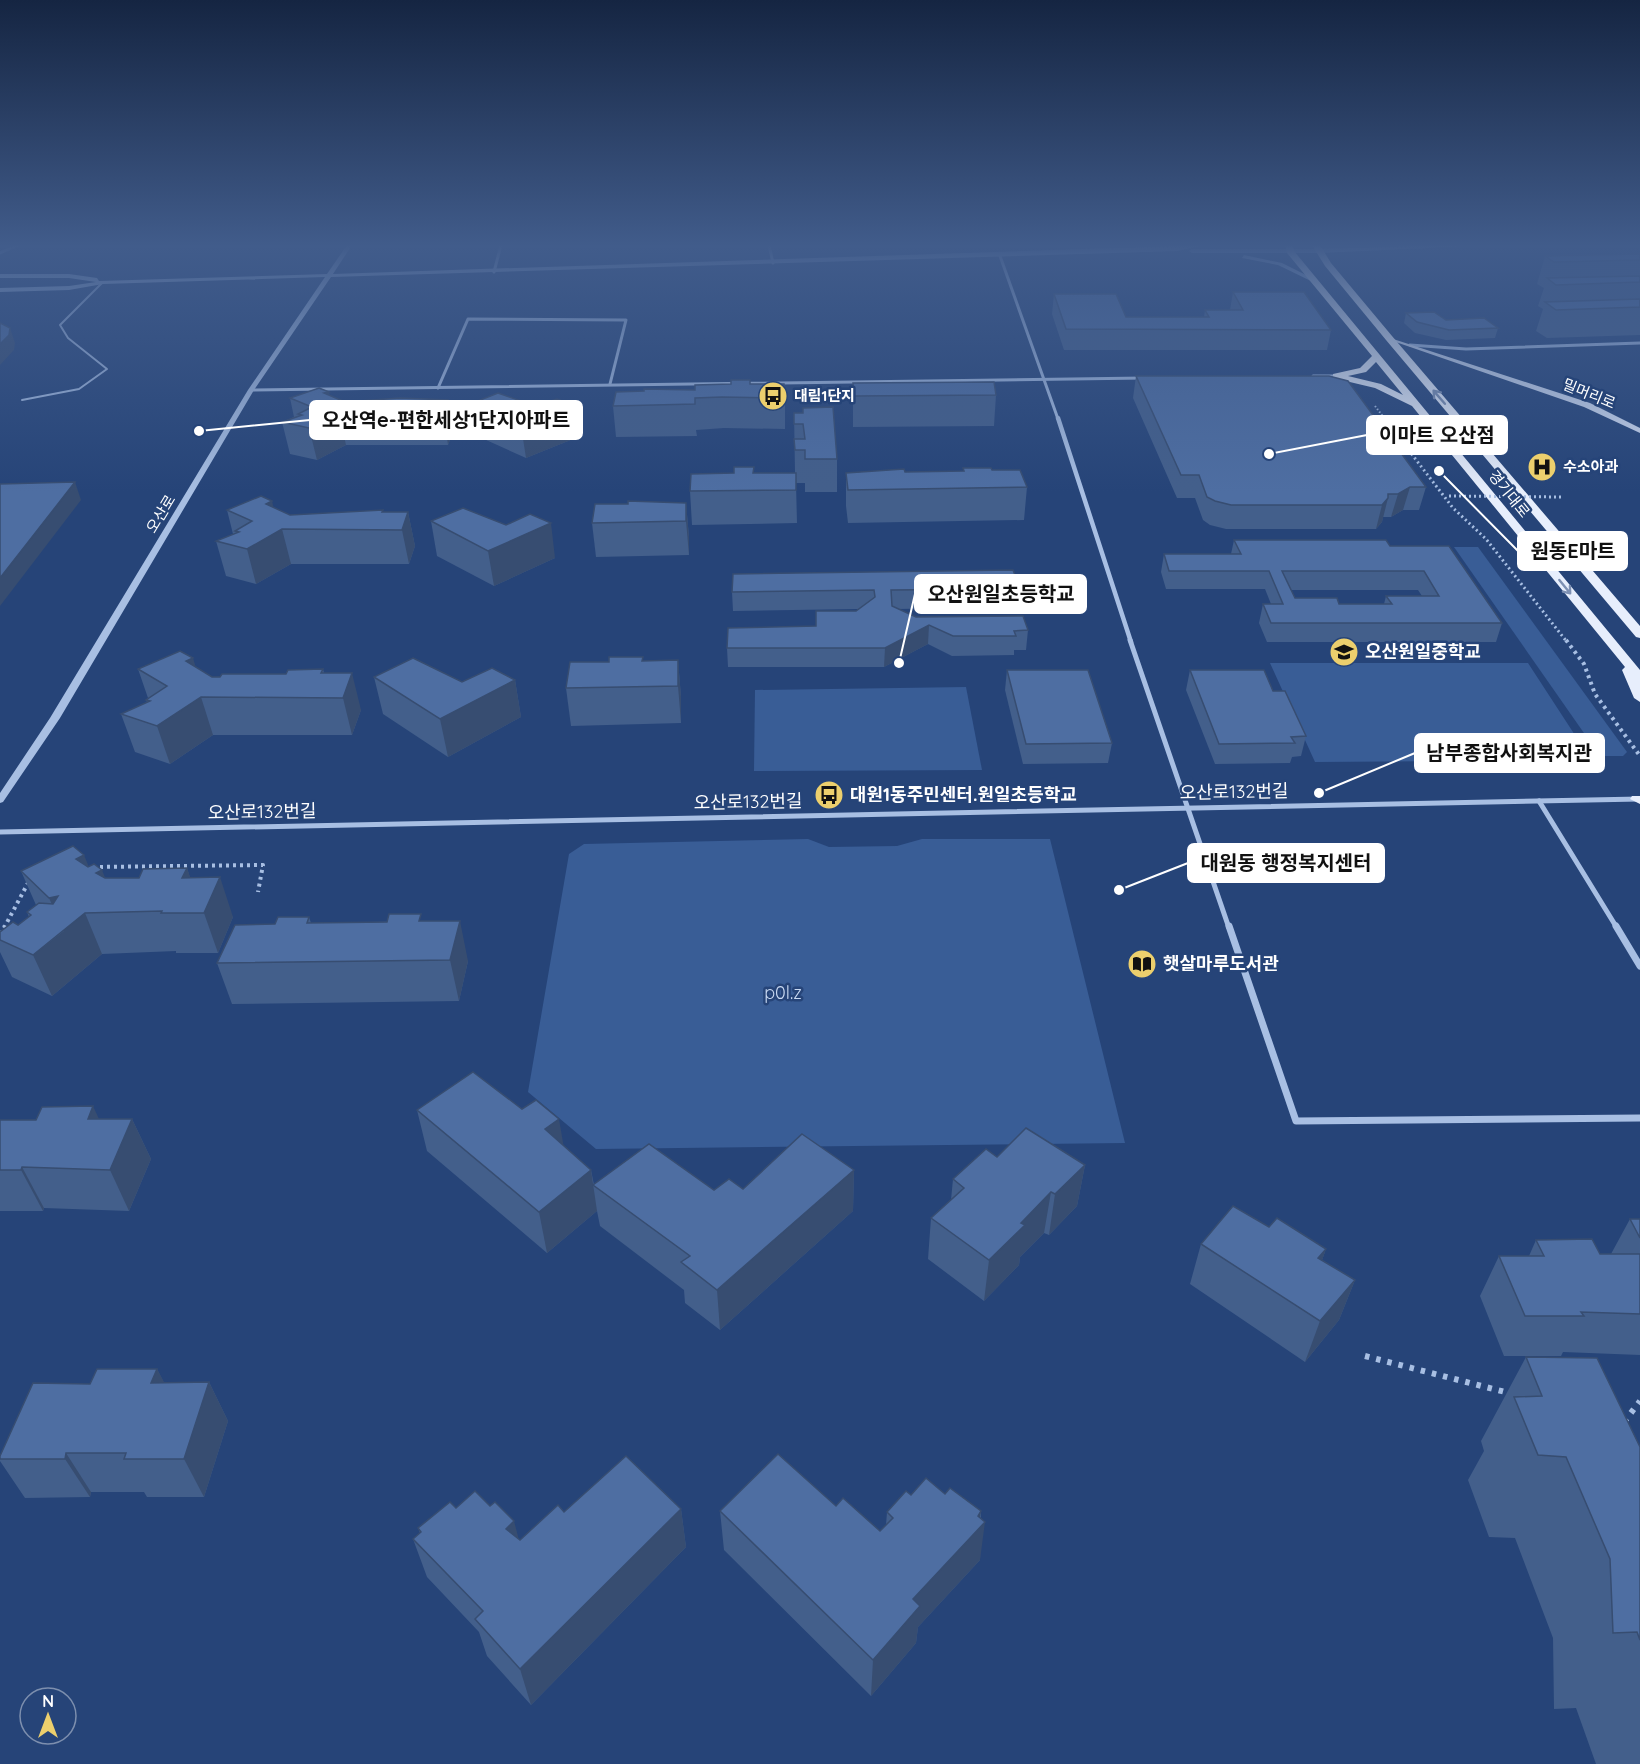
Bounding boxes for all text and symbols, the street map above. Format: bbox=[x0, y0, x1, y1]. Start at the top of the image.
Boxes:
street label: 밀머리로 bbox=[1560, 374, 1618, 413]
bus stop icon: 대림1단지 bbox=[757, 380, 789, 412]
place label: 대림1단지 bbox=[794, 386, 855, 405]
one-way arrow bbox=[1433, 389, 1446, 405]
callout: 오산역e-편한세상1단지아파트 bbox=[310, 401, 582, 439]
text: 오산역e-편한세상1단지아파트 bbox=[322, 407, 570, 432]
callout: 이마트 오산점 bbox=[1367, 416, 1507, 454]
text: 이마트 오산점 bbox=[1379, 422, 1495, 447]
hospital icon: 수소아과 bbox=[1526, 451, 1558, 483]
place label: 수소아과 bbox=[1563, 457, 1618, 476]
street label: 경기대로 bbox=[1485, 466, 1534, 521]
street label: 오산로 bbox=[142, 491, 179, 536]
callout: 원동E마트 bbox=[1518, 532, 1627, 570]
text: 원동E마트 bbox=[1530, 538, 1616, 563]
callout: 오산원일초등학교 bbox=[915, 575, 1086, 613]
one-way arrow bbox=[1558, 578, 1571, 594]
text: 오산원일초등학교 bbox=[927, 581, 1075, 606]
school or university icon: 오산원일중학교 bbox=[1328, 636, 1360, 668]
place label: 오산원일중학교 bbox=[1365, 640, 1481, 663]
callout: 남부종합사회복지관 bbox=[1415, 734, 1604, 772]
text: 남부종합사회복지관 bbox=[1426, 740, 1592, 765]
bus stop icon: 대원1동주민센터.원일초등학교 bbox=[813, 779, 845, 811]
street label: 오산로132번길 bbox=[1179, 779, 1289, 804]
place label: 대원1동주민센터.원일초등학교 bbox=[850, 783, 1077, 806]
street label: 오산로132번길 bbox=[693, 789, 803, 814]
street label: 오산로132번길 bbox=[207, 799, 317, 824]
callout: 대원동 행정복지센터 bbox=[1188, 844, 1384, 882]
text: 대원동 행정복지센터 bbox=[1200, 850, 1372, 875]
library icon: 햇살마루도서관 bbox=[1126, 948, 1158, 980]
place label: 햇살마루도서관 bbox=[1163, 952, 1279, 975]
park label: p0l.z bbox=[764, 981, 802, 1004]
north arrow bbox=[18, 1686, 78, 1746]
text: N bbox=[42, 1691, 54, 1711]

